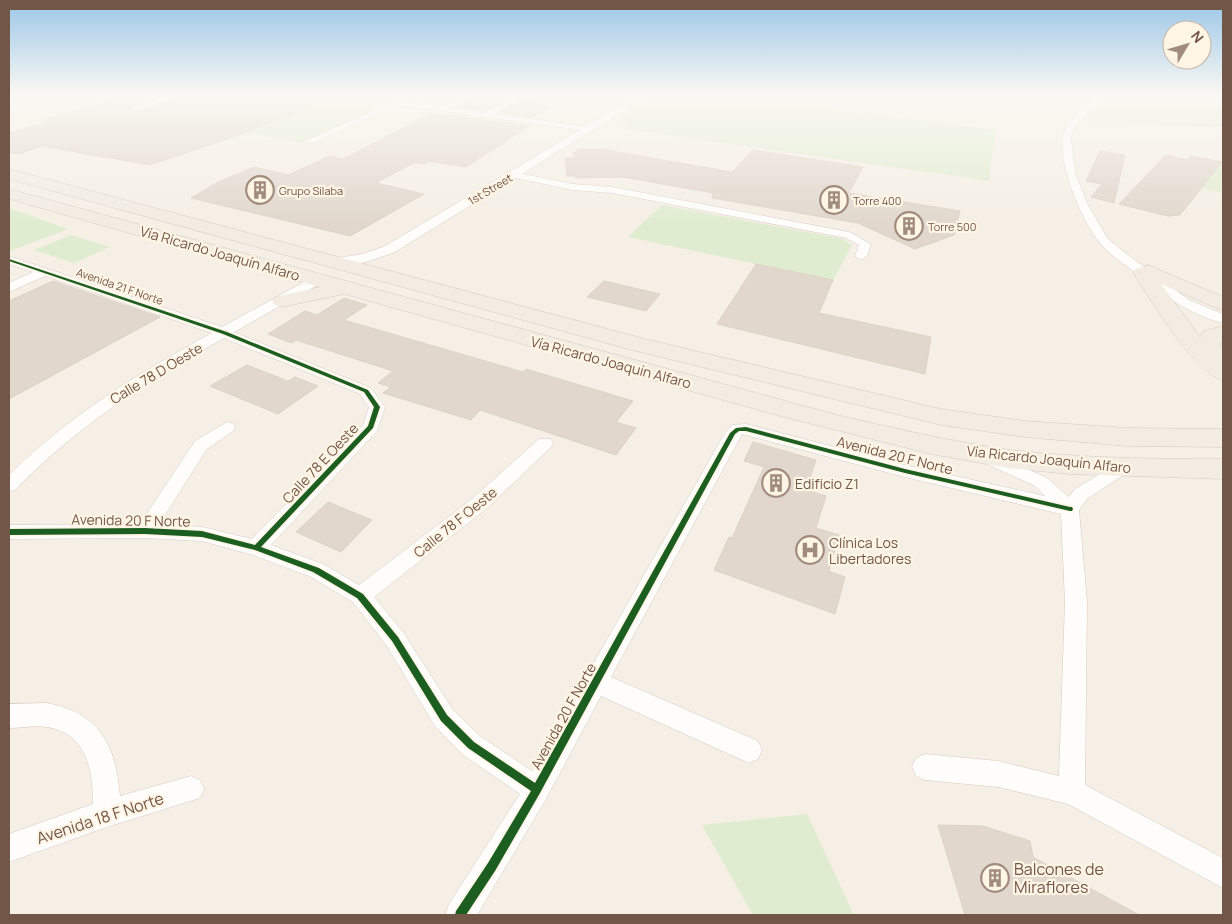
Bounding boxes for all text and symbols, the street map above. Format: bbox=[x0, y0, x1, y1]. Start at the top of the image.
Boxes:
north arrow bbox=[1162, 20, 1212, 70]
text: N bbox=[1187, 27, 1208, 47]
street label: 1st Street bbox=[465, 170, 515, 208]
building icon: Grupo Silaba bbox=[245, 175, 275, 205]
place label: Grupo Silaba bbox=[279, 183, 343, 198]
building icon: Torre 400 bbox=[819, 185, 849, 215]
place label: Torre 400 bbox=[853, 193, 902, 208]
building icon: Torre 500 bbox=[894, 211, 924, 241]
place label: Torre 500 bbox=[928, 219, 976, 234]
street label: Vía Ricardo Joaquín Alfaro bbox=[138, 221, 302, 285]
street label: Avenida 21 F Norte bbox=[74, 264, 166, 308]
street label: Vía Ricardo Joaquín Alfaro bbox=[529, 331, 693, 393]
street label: Calle 78 D Oeste bbox=[106, 338, 206, 408]
street label: Calle 78 E Oeste bbox=[278, 419, 362, 507]
street label: Avenida 20 F Norte bbox=[835, 431, 955, 479]
street label: Vía Ricardo Joaquín Alfaro bbox=[966, 441, 1132, 477]
building icon: Edificio Z1 bbox=[761, 468, 791, 498]
place label: Edificio Z1 bbox=[795, 474, 859, 493]
street label: Calle 78 F Oeste bbox=[409, 482, 501, 562]
street label: Avenida 20 F Norte bbox=[71, 509, 191, 531]
place label: Clínica Los Libertadores bbox=[829, 533, 911, 568]
hospital icon: Clínica Los Libertadores bbox=[795, 535, 825, 565]
street label: Avenida 20 F Norte bbox=[526, 659, 600, 773]
street label: Avenida 18 F Norte bbox=[33, 787, 167, 849]
place label: Balcones de Miraflores bbox=[1014, 858, 1104, 898]
building icon: Balcones de Miraflores bbox=[980, 863, 1010, 893]

